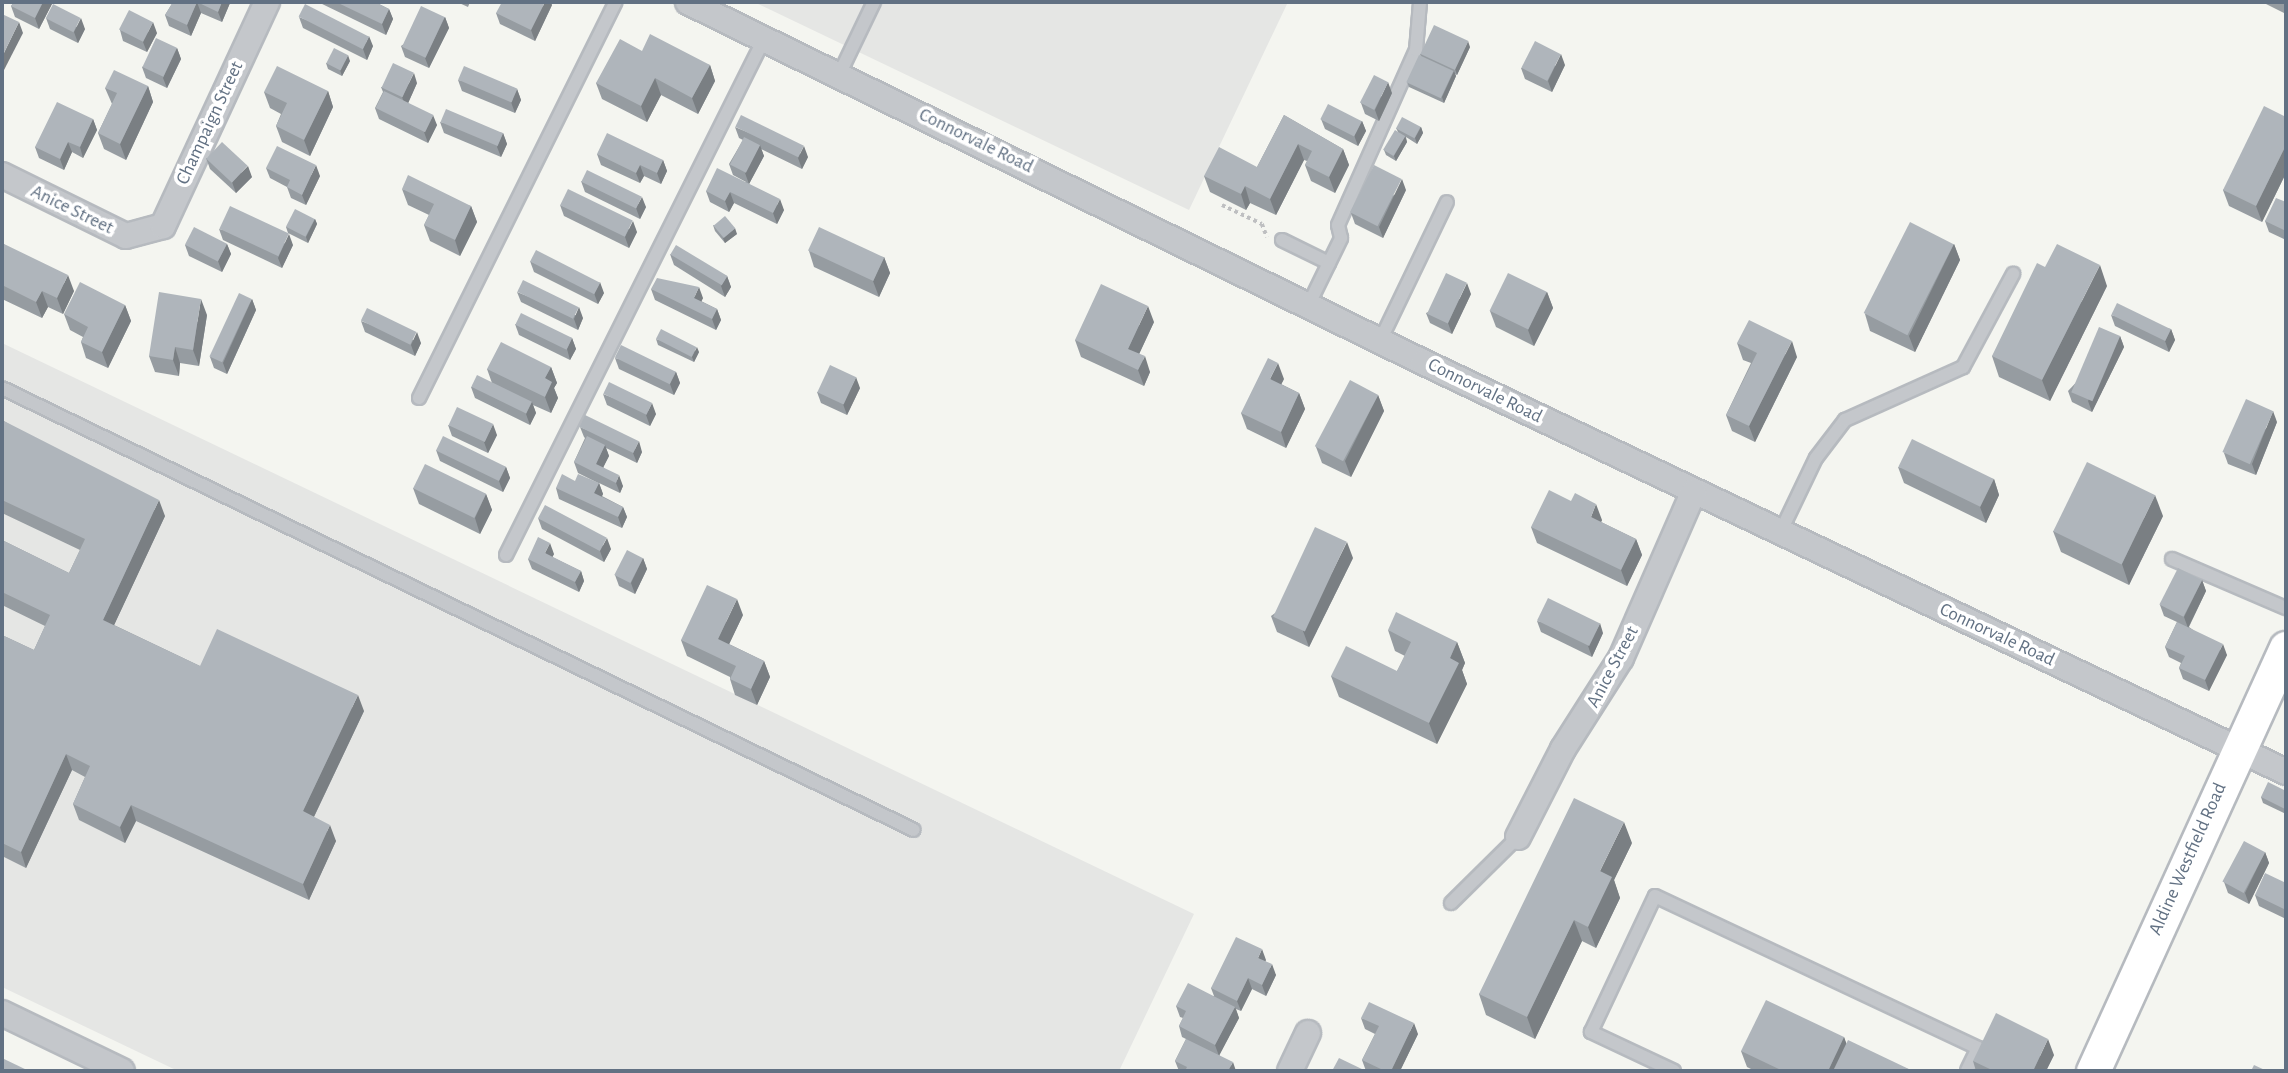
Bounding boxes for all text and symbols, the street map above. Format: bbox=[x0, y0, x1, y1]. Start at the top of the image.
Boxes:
street label: Champaign Street bbox=[171, 58, 249, 188]
street label: Connorvale Road bbox=[915, 103, 1037, 179]
street label: Anice Street bbox=[27, 180, 117, 240]
street label: Connorvale Road bbox=[1424, 353, 1546, 429]
street label: Connorvale Road bbox=[1936, 598, 2058, 672]
street label: Anice Street bbox=[1582, 622, 1644, 712]
street label: Aldine Westfield Road bbox=[2144, 779, 2232, 939]

